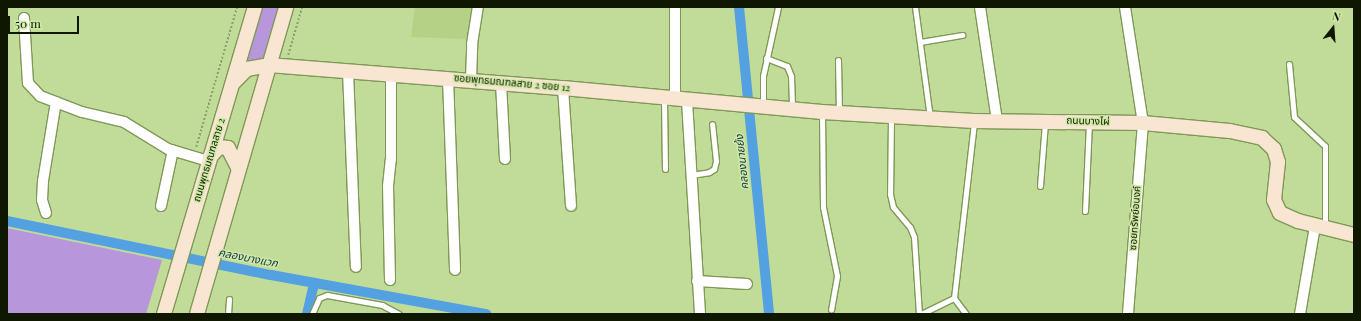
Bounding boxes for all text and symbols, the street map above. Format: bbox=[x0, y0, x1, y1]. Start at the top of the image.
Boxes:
scale bar bbox=[10, 8, 81, 34]
north arrow bbox=[1313, 8, 1353, 48]
text: N bbox=[1331, 8, 1343, 24]
text: 50 m bbox=[15, 15, 41, 31]
street label: ซอยพุทธมณฑลสาย 2 ซอย 12 bbox=[453, 72, 571, 94]
street label: ถนนบางไผ่ bbox=[1066, 114, 1110, 128]
street label: ถนนพุทธมณฑลสาย 2 bbox=[191, 117, 227, 203]
water label: คลองนายย้ง bbox=[733, 134, 751, 190]
street label: ซอยทรัพย์อนงค์ bbox=[1127, 185, 1143, 251]
water label: คลองบางแวก bbox=[217, 246, 279, 270]

